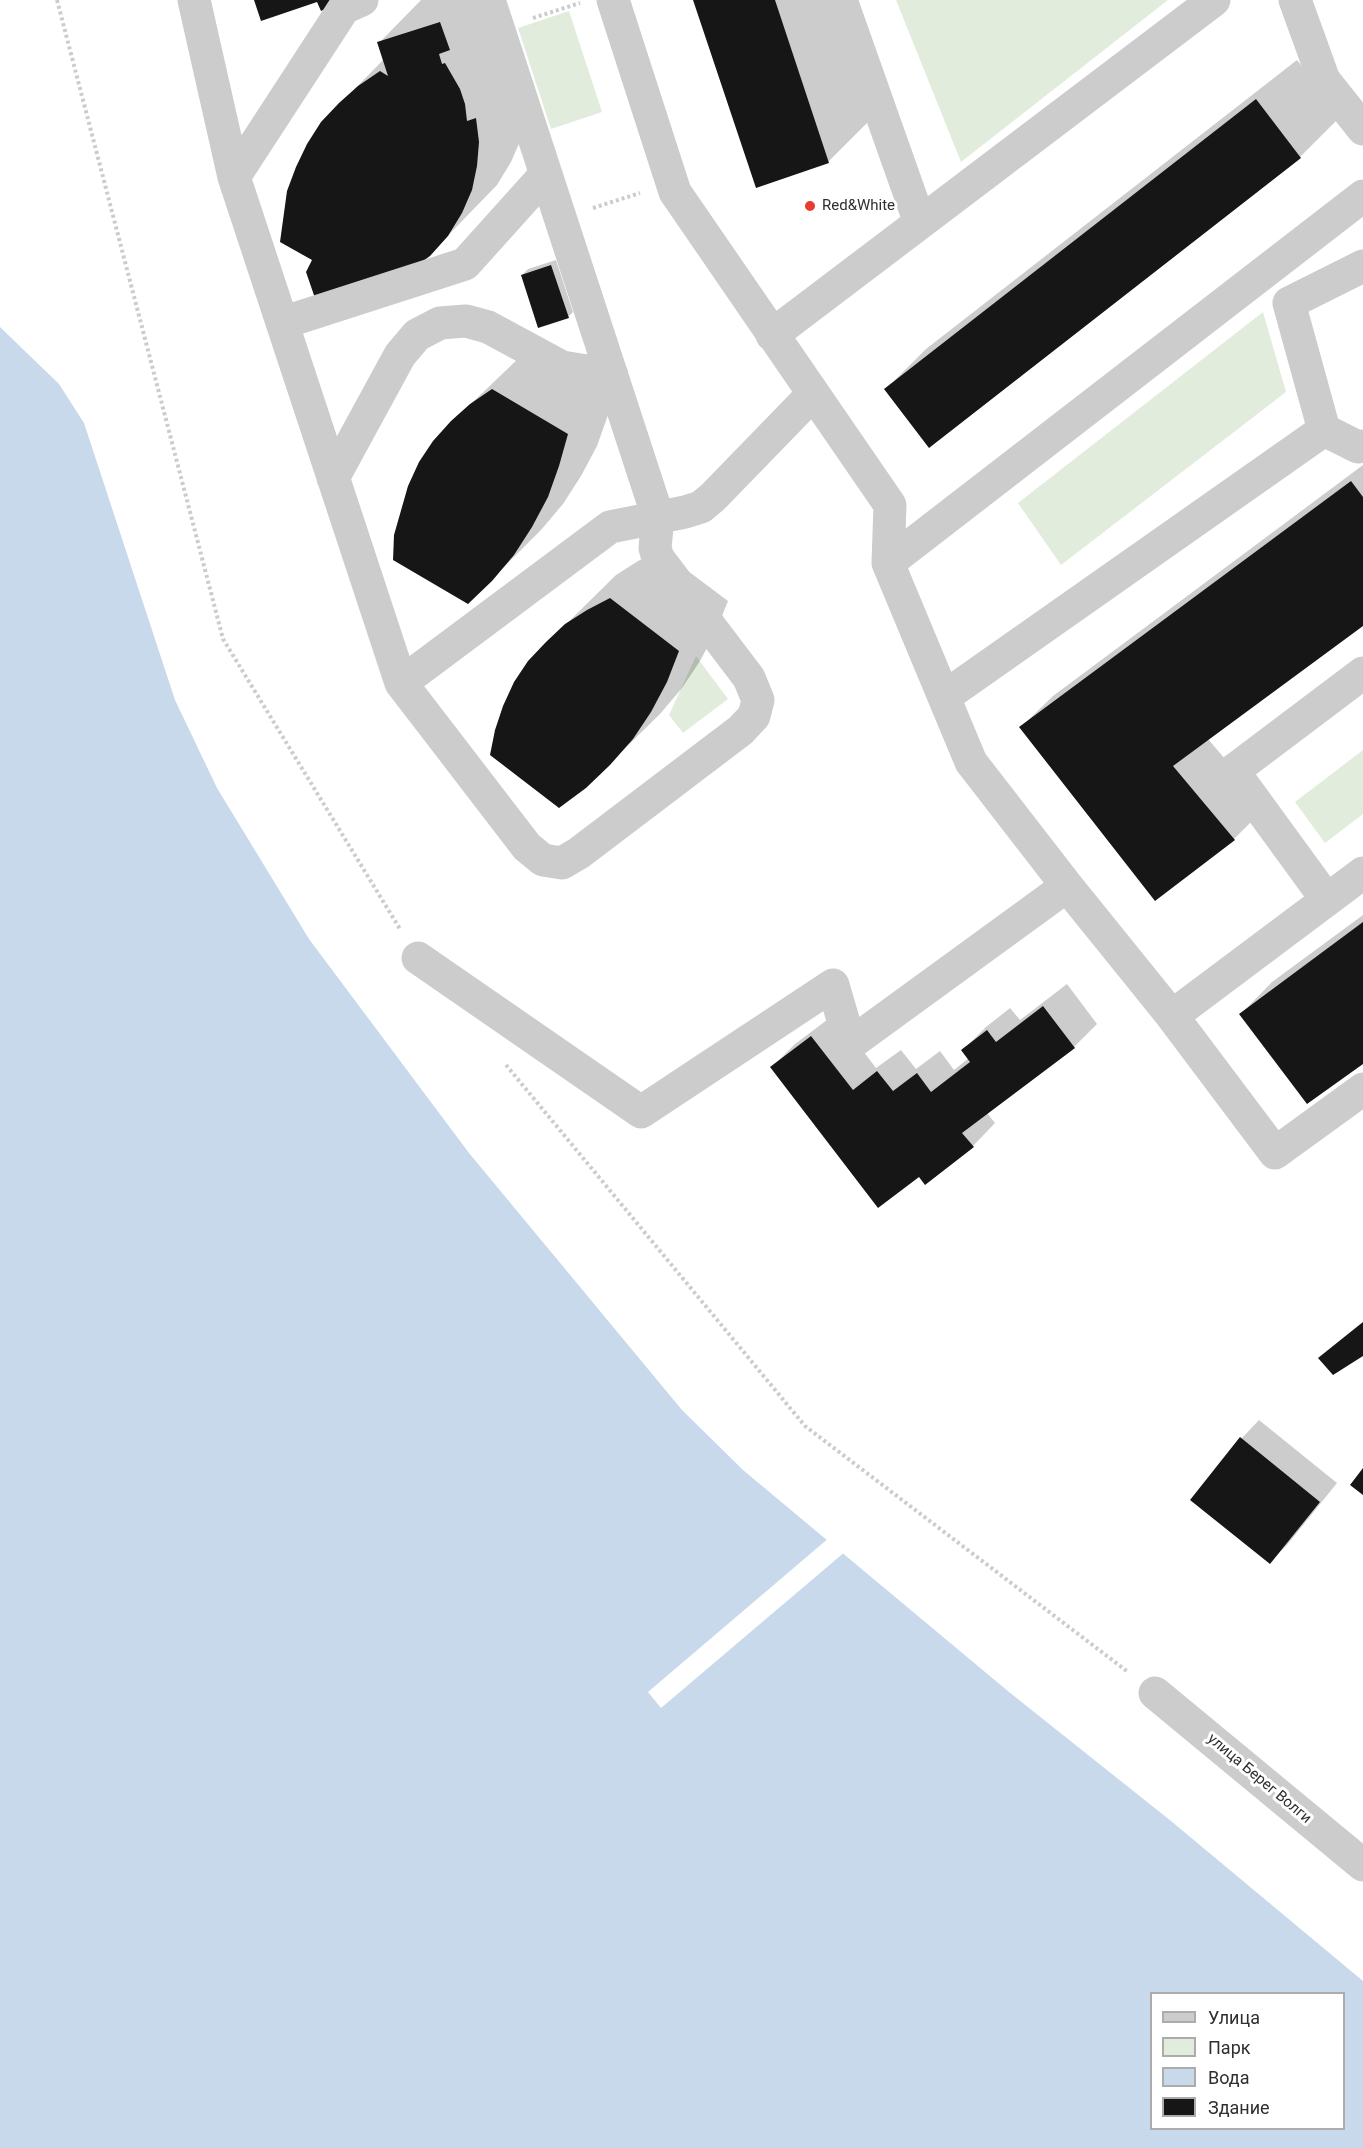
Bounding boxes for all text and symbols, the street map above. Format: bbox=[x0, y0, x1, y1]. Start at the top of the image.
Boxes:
place label: Red&White bbox=[822, 197, 895, 215]
marker: Red&White bbox=[803, 199, 817, 213]
street label: улица Берег Волги bbox=[1203, 1730, 1315, 1828]
legend bbox=[1150, 1992, 1345, 2130]
text: Улица bbox=[1208, 2007, 1260, 2028]
text: Парк bbox=[1208, 2037, 1250, 2058]
text: Вода bbox=[1208, 2067, 1250, 2088]
text: Здание bbox=[1208, 2097, 1270, 2118]

